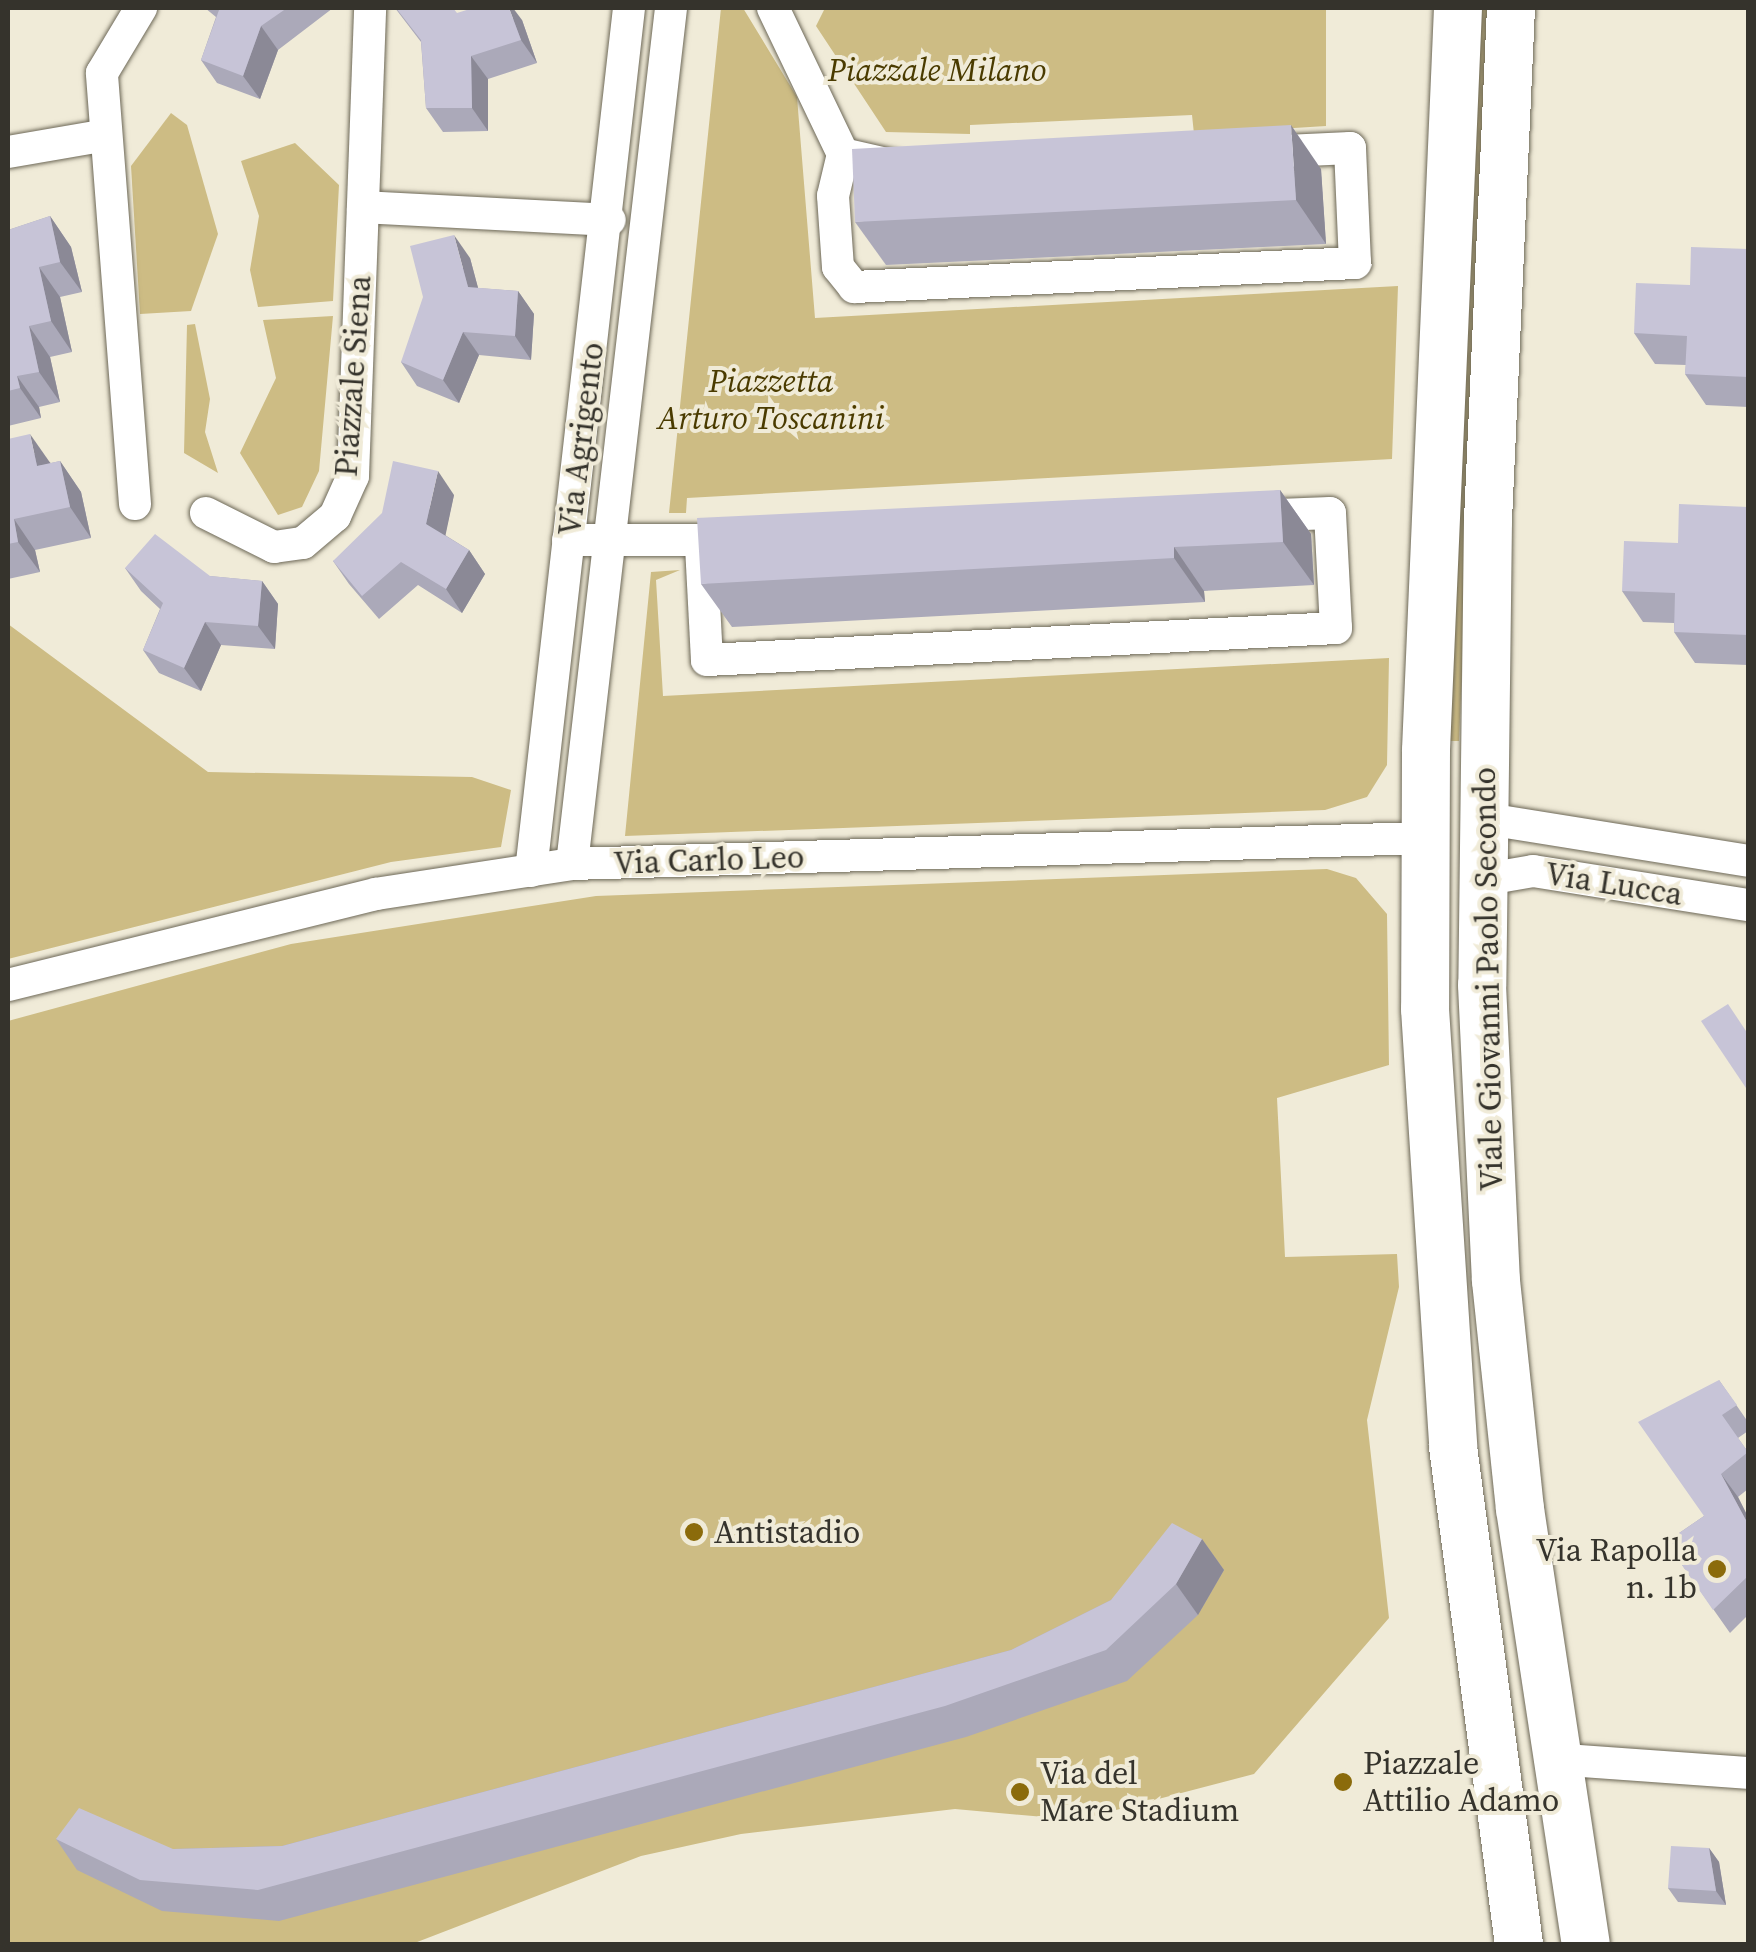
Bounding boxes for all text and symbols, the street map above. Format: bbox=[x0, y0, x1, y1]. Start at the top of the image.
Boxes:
park label: Piazzale Milano bbox=[828, 51, 1046, 89]
street label: Piazzale Siena bbox=[327, 274, 379, 478]
street label: Via Agrigento bbox=[550, 340, 612, 538]
park label: Piazzetta Arturo Toscanini bbox=[658, 363, 884, 438]
street label: Viale Giovanni Paolo Secondo bbox=[1465, 767, 1511, 1191]
street label: Via Carlo Leo bbox=[613, 837, 805, 883]
street label: Via Lucca bbox=[1543, 854, 1685, 914]
place label: Antistadio bbox=[714, 1513, 860, 1551]
marker: Antistadio bbox=[683, 1521, 705, 1543]
place label: Via Rapolla n. 1b bbox=[1536, 1532, 1697, 1607]
marker: Via Rapolla n. 1b bbox=[1706, 1558, 1728, 1580]
place label: Piazzale Attilio Adamo bbox=[1363, 1745, 1559, 1820]
place label: Via del Mare Stadium bbox=[1040, 1755, 1239, 1830]
marker: Piazzale Attilio Adamo bbox=[1332, 1771, 1354, 1793]
marker: Via del Mare Stadium bbox=[1009, 1781, 1031, 1803]

